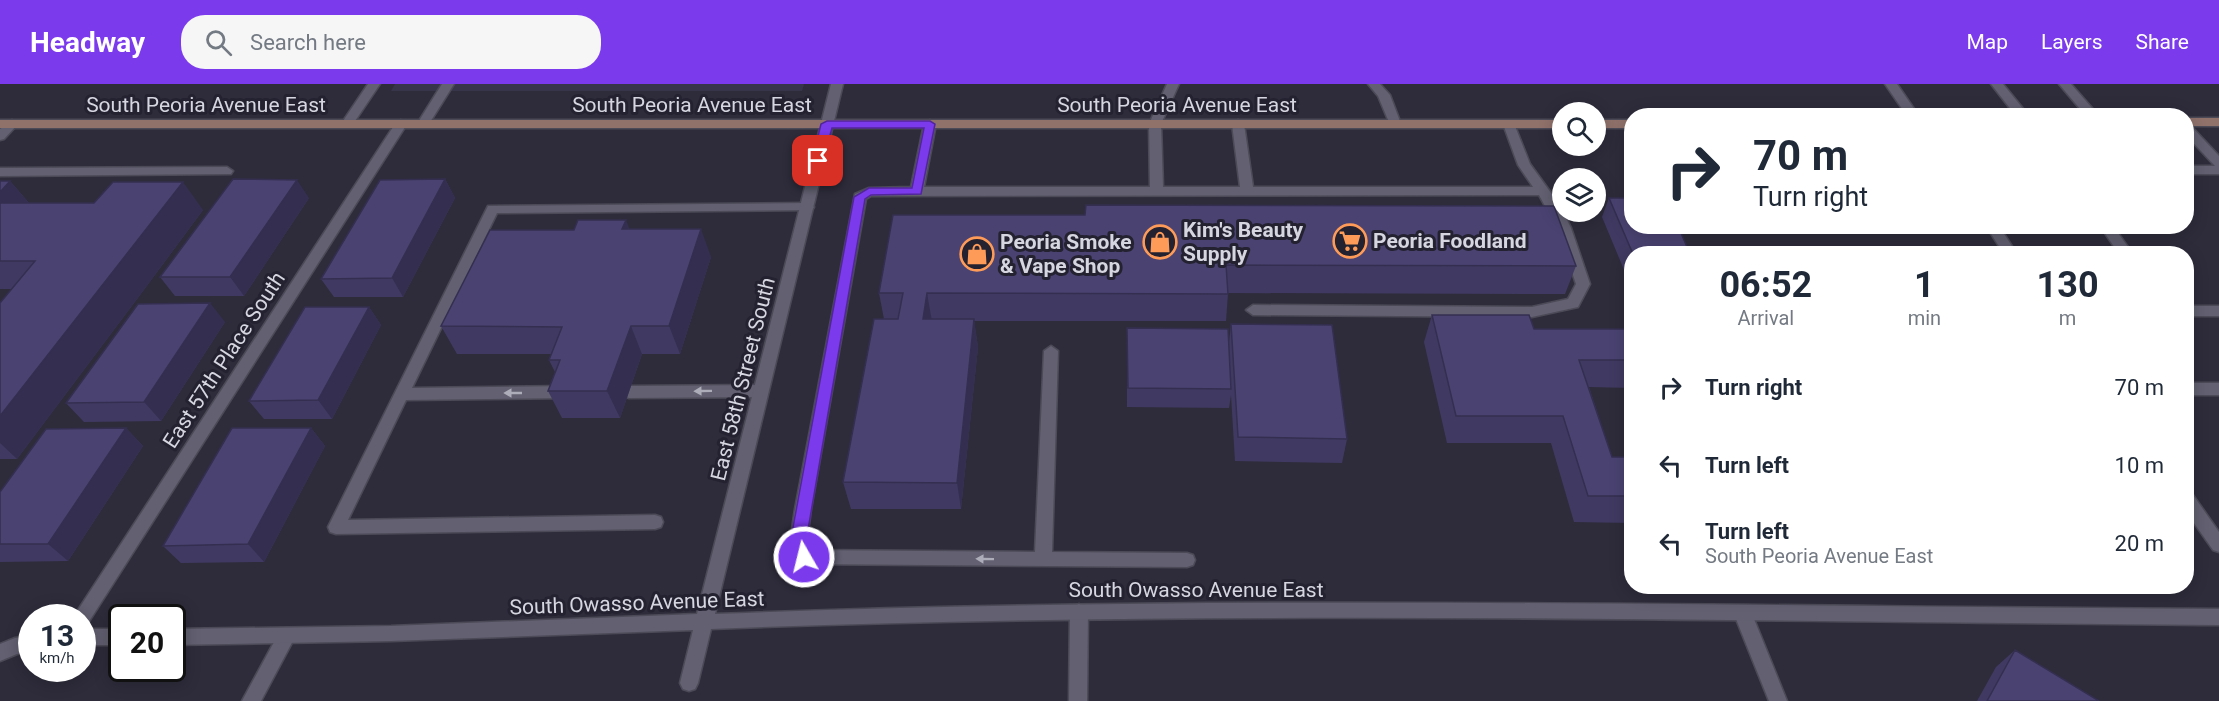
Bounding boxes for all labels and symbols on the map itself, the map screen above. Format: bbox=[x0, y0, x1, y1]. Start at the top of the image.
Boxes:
street label: South Peoria Avenue East bbox=[86, 93, 326, 117]
street label: South Peoria Avenue East bbox=[572, 93, 812, 117]
street label: South Peoria Avenue East bbox=[1057, 93, 1297, 117]
pin bbox=[792, 135, 843, 186]
place label: Kim's Beauty Supply bbox=[1183, 218, 1304, 266]
supermarket icon: Peoria Foodland bbox=[1332, 223, 1368, 259]
shop icon: Kim's Beauty Supply bbox=[1142, 224, 1178, 260]
place label: Peoria Foodland bbox=[1373, 229, 1527, 253]
place label: Peoria Smoke & Vape Shop bbox=[1000, 230, 1132, 278]
shop icon: Peoria Smoke & Vape Shop bbox=[959, 236, 995, 272]
street label: East 57th Place South bbox=[158, 267, 290, 453]
street label: East 58th Street South bbox=[706, 275, 780, 483]
one-way arrow bbox=[693, 386, 712, 396]
one-way arrow bbox=[504, 388, 523, 398]
position arrow bbox=[772, 525, 836, 589]
one-way arrow bbox=[975, 554, 994, 564]
street label: South Owasso Avenue East bbox=[1068, 578, 1324, 602]
street label: South Owasso Avenue East bbox=[509, 587, 765, 619]
speed limit sign: 20 bbox=[108, 604, 186, 682]

